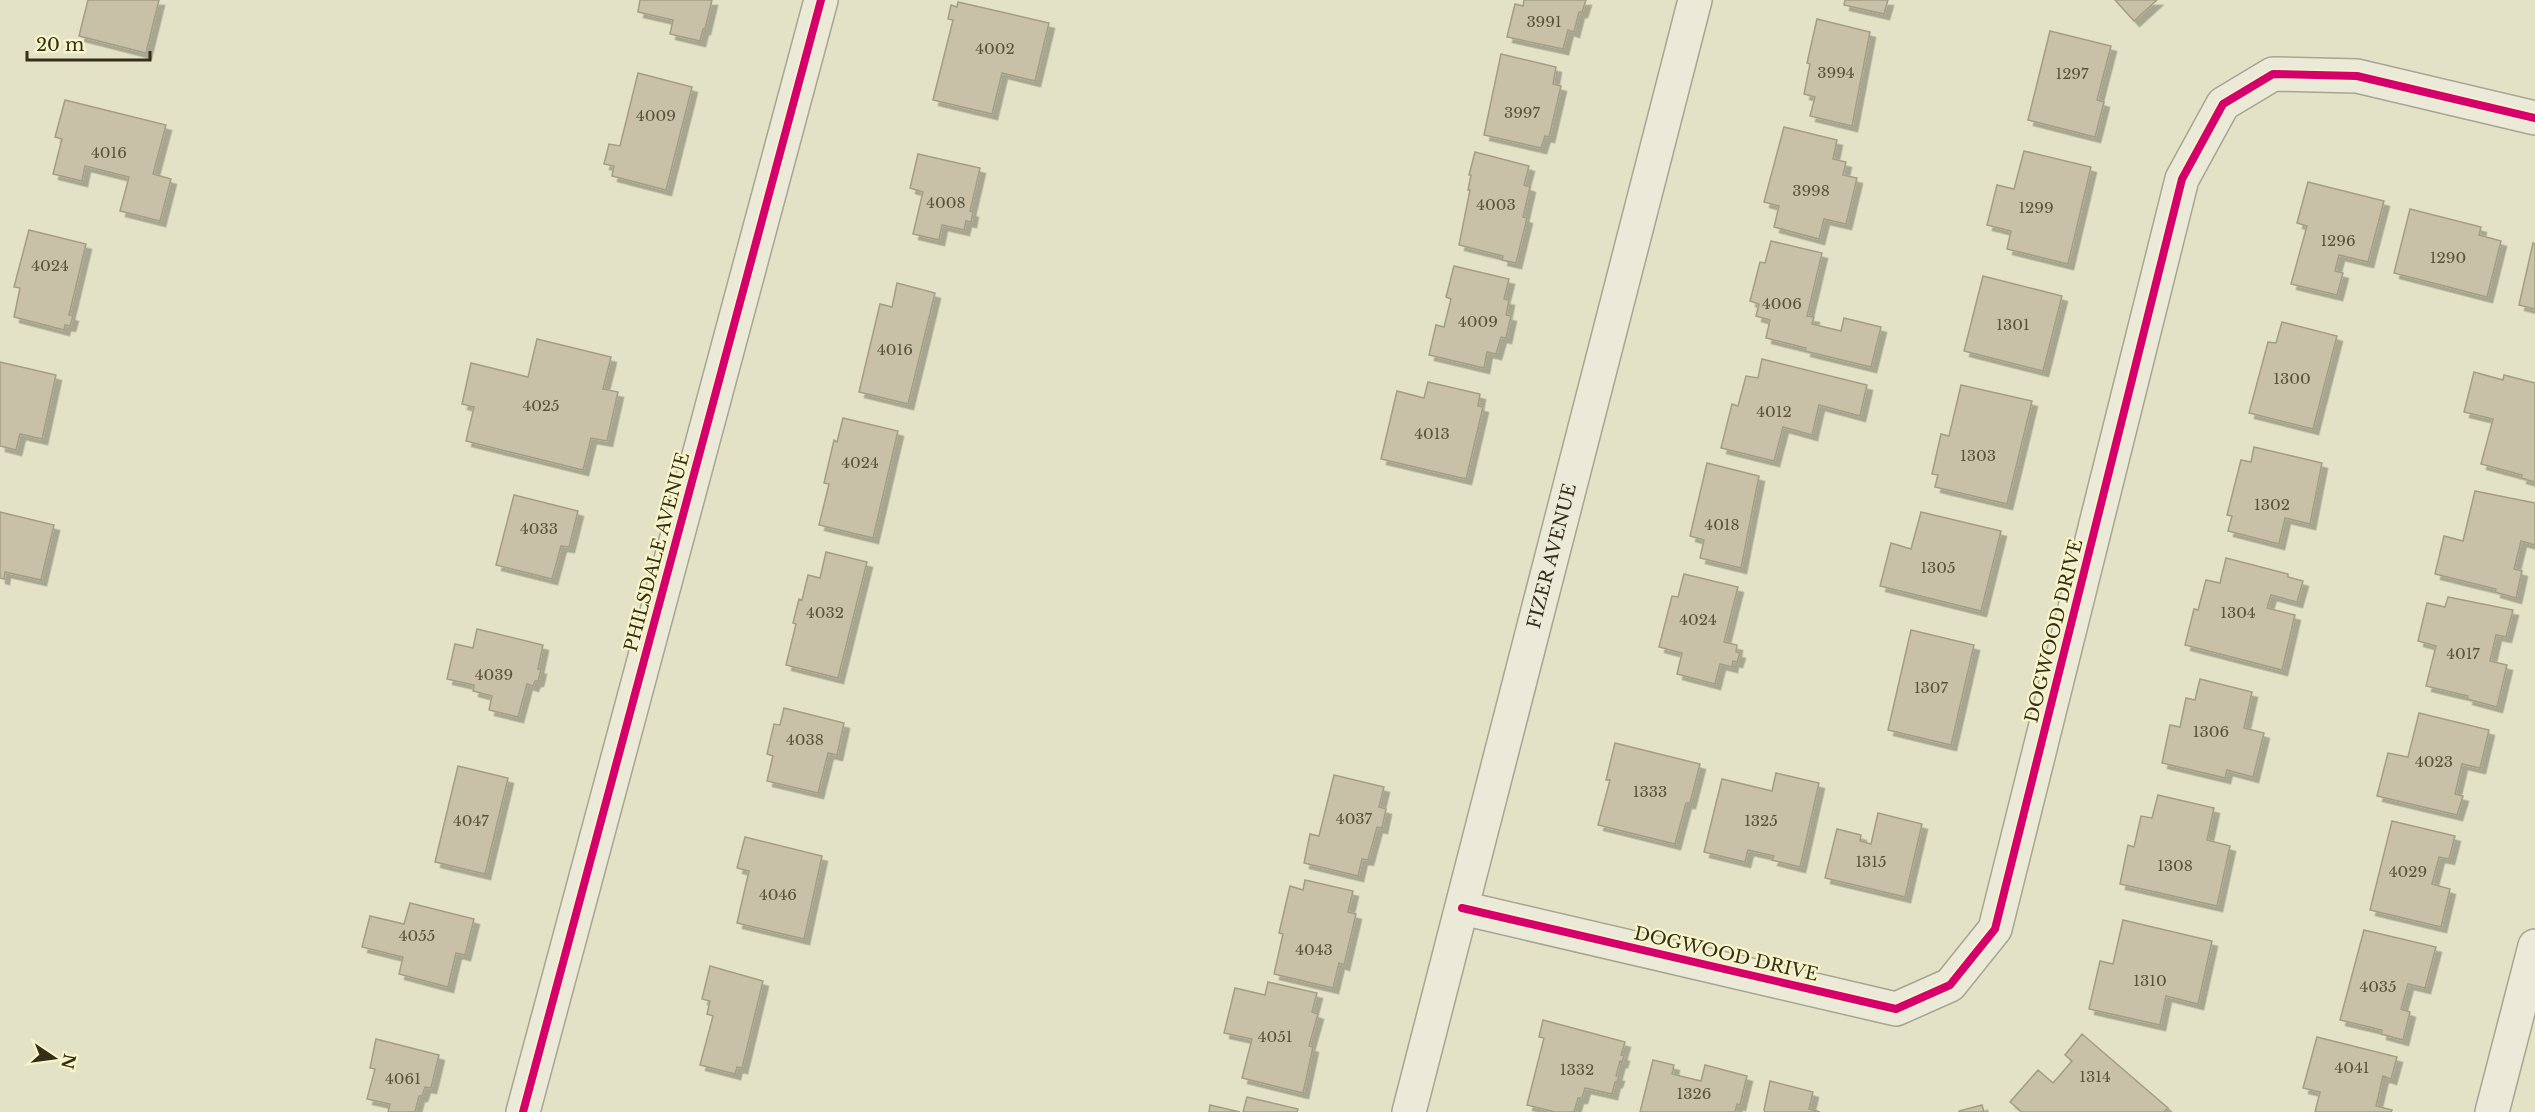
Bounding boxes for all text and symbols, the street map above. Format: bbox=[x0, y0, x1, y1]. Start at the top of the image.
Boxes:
house number: 3991 bbox=[1526, 12, 1562, 31]
scale bar bbox=[27, 24, 150, 62]
text: 20 m bbox=[36, 34, 84, 56]
house number: 4002 bbox=[975, 39, 1015, 58]
house number: 3994 bbox=[1817, 63, 1855, 82]
house number: 1297 bbox=[2055, 64, 2089, 83]
house number: 3997 bbox=[1504, 103, 1540, 122]
house number: 4009 bbox=[636, 106, 676, 125]
house number: 4016 bbox=[91, 143, 127, 162]
house number: 3998 bbox=[1792, 181, 1830, 200]
house number: 4008 bbox=[926, 193, 966, 212]
house number: 4003 bbox=[1476, 195, 1516, 214]
house number: 1299 bbox=[2018, 198, 2054, 217]
house number: 1296 bbox=[2320, 231, 2356, 250]
house number: 1290 bbox=[2430, 248, 2466, 267]
house number: 4024 bbox=[31, 256, 69, 275]
house number: 4006 bbox=[1762, 294, 1802, 313]
house number: 4009 bbox=[1458, 312, 1498, 331]
house number: 1301 bbox=[1996, 315, 2030, 334]
house number: 4016 bbox=[877, 340, 913, 359]
house number: 1300 bbox=[2273, 369, 2311, 388]
house number: 4025 bbox=[522, 396, 560, 415]
house number: 4012 bbox=[1756, 402, 1792, 421]
house number: 4013 bbox=[1414, 424, 1450, 443]
house number: 1303 bbox=[1960, 446, 1996, 465]
street label: PHILSDALE AVENUE bbox=[620, 450, 694, 654]
house number: 4024 bbox=[841, 453, 879, 472]
street label: FIZER AVENUE bbox=[1523, 481, 1581, 631]
house number: 1302 bbox=[2254, 495, 2290, 514]
house number: 4018 bbox=[1704, 515, 1740, 534]
house number: 4033 bbox=[520, 519, 558, 538]
street label: DOGWOOD DRIVE bbox=[2021, 537, 2087, 725]
house number: 1305 bbox=[1920, 558, 1956, 577]
house number: 4032 bbox=[806, 603, 844, 622]
house number: 1304 bbox=[2220, 603, 2256, 622]
house number: 4024 bbox=[1679, 610, 1717, 629]
house number: 4017 bbox=[2446, 644, 2480, 663]
house number: 4039 bbox=[475, 665, 513, 684]
house number: 1307 bbox=[1914, 678, 1949, 697]
house number: 1306 bbox=[2193, 722, 2229, 741]
house number: 4038 bbox=[786, 730, 824, 749]
house number: 4023 bbox=[2415, 752, 2453, 771]
house number: 1333 bbox=[1633, 782, 1667, 801]
house number: 4037 bbox=[1336, 809, 1373, 828]
house number: 4047 bbox=[453, 811, 489, 830]
house number: 1325 bbox=[1744, 811, 1778, 830]
house number: 1315 bbox=[1855, 852, 1887, 871]
house number: 1308 bbox=[2157, 856, 2193, 875]
house number: 4029 bbox=[2389, 862, 2427, 881]
house number: 4046 bbox=[759, 885, 797, 904]
street label: DOGWOOD DRIVE bbox=[1632, 922, 1820, 986]
house number: 4055 bbox=[399, 926, 435, 945]
house number: 4043 bbox=[1295, 940, 1333, 959]
house number: 1310 bbox=[2133, 971, 2167, 990]
house number: 4035 bbox=[2359, 977, 2397, 996]
house number: 4051 bbox=[1258, 1027, 1292, 1046]
north arrow bbox=[24, 1028, 84, 1088]
text: N bbox=[57, 1052, 80, 1071]
house number: 4041 bbox=[2335, 1058, 2369, 1077]
house number: 1332 bbox=[1560, 1060, 1594, 1079]
house number: 1314 bbox=[2079, 1067, 2111, 1086]
house number: 4061 bbox=[385, 1069, 421, 1088]
house number: 1326 bbox=[1677, 1084, 1711, 1103]

